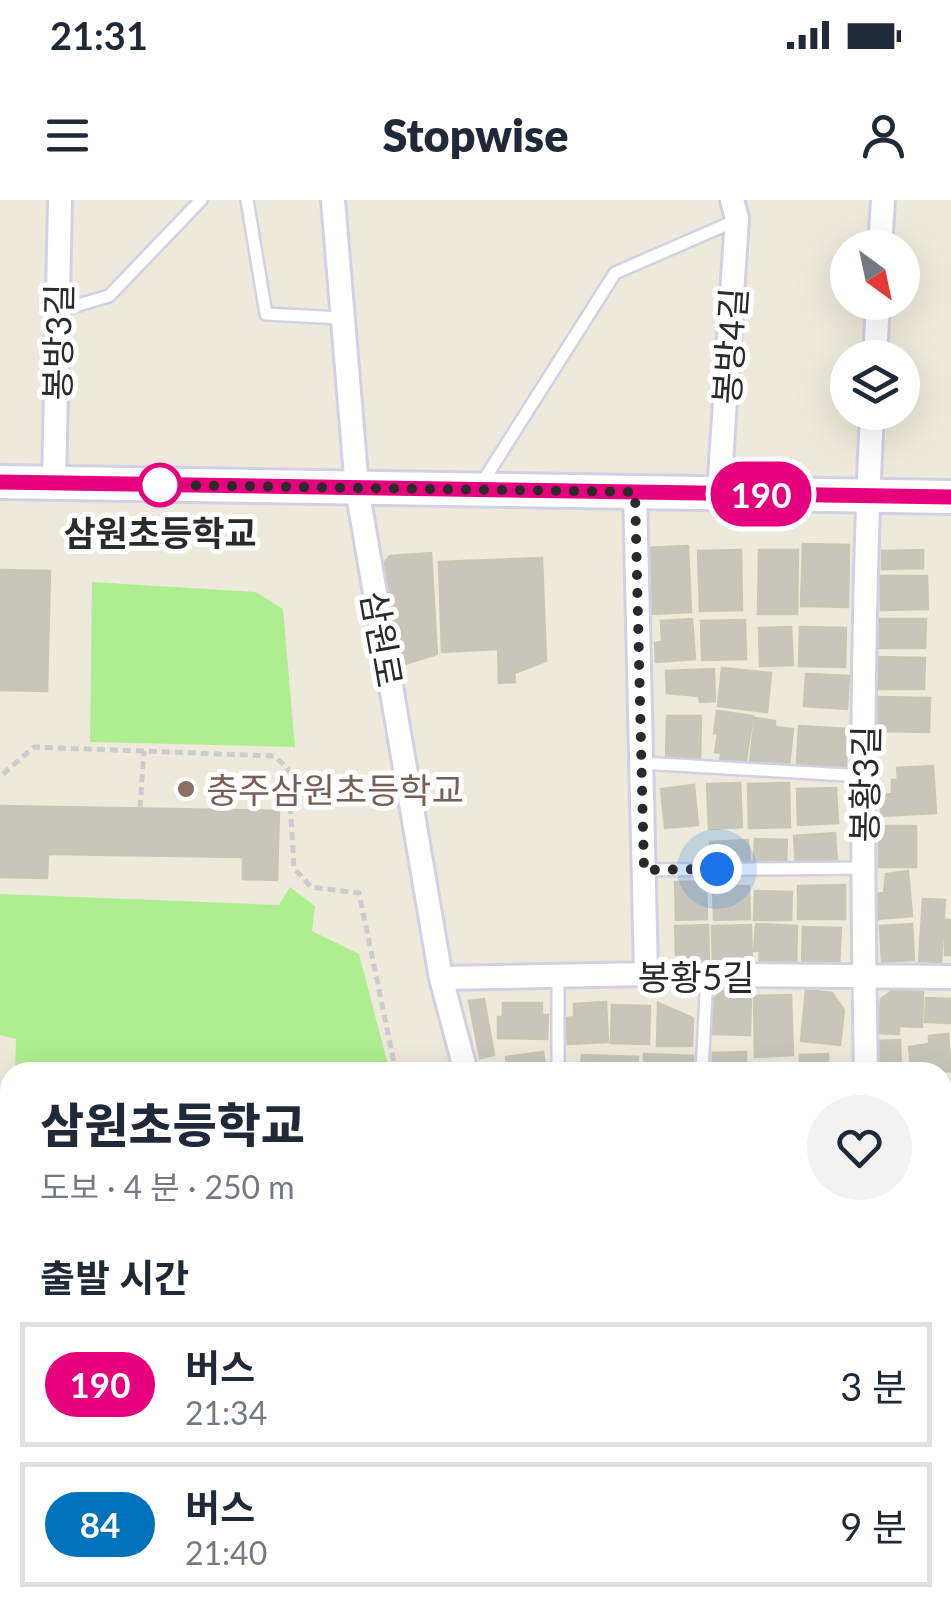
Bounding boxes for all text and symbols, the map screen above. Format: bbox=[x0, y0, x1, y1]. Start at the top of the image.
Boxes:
text: 21:31 bbox=[50, 12, 148, 58]
icon: menu bbox=[40, 108, 95, 163]
text: Stopwise bbox=[383, 108, 568, 162]
icon: person bbox=[856, 108, 911, 163]
north arrow bbox=[830, 230, 920, 320]
map controls bbox=[830, 230, 920, 430]
street label: 봉방3길 bbox=[35, 283, 79, 401]
street label: 봉방4길 bbox=[704, 286, 754, 406]
button: layers bbox=[830, 340, 920, 430]
line badge: 190 bbox=[704, 462, 818, 526]
marker: 삼원초등학교 bbox=[139, 464, 181, 506]
text: 190 bbox=[731, 473, 791, 515]
place label: 삼원초등학교 bbox=[63, 511, 257, 553]
street label: 삼원로 bbox=[354, 588, 412, 690]
street label: 봉황3길 bbox=[842, 725, 886, 843]
place label: 충주삼원초등학교 bbox=[206, 768, 464, 810]
marker: 충주삼원초등학교 bbox=[175, 778, 197, 800]
your location bbox=[692, 844, 742, 894]
street label: 봉황5길 bbox=[638, 955, 754, 997]
button: heart bbox=[807, 1095, 912, 1200]
text: 삼원초등학교 bbox=[40, 1096, 305, 1153]
text: 도보 · 4 분 · 250 m bbox=[40, 1167, 295, 1206]
text: 출발 시간 bbox=[40, 1254, 189, 1300]
text: 버스 bbox=[185, 1344, 255, 1390]
text: 190 bbox=[70, 1363, 130, 1405]
text: 3 분 bbox=[840, 1363, 907, 1409]
text: 21:34 bbox=[185, 1393, 267, 1432]
text: 버스 bbox=[185, 1484, 255, 1530]
text: 84 bbox=[80, 1503, 120, 1545]
text: 9 분 bbox=[840, 1503, 907, 1549]
text: 21:40 bbox=[185, 1533, 267, 1572]

